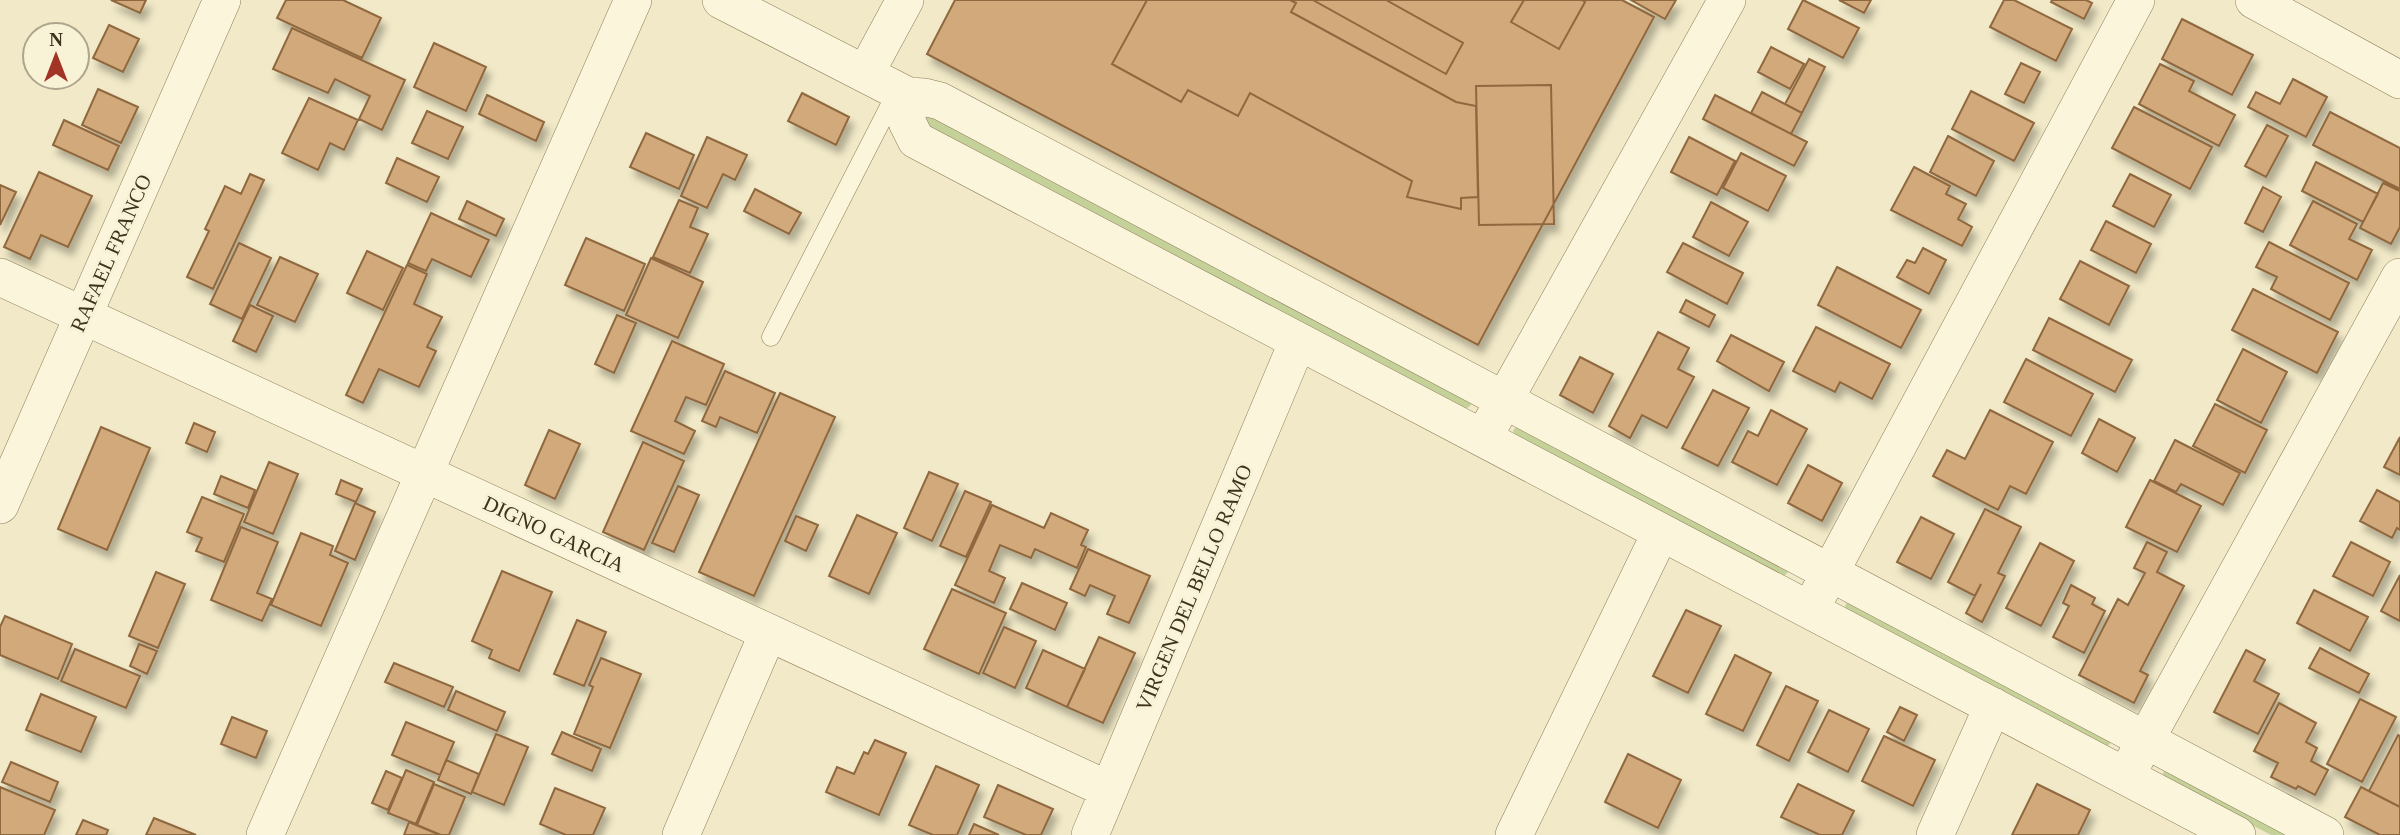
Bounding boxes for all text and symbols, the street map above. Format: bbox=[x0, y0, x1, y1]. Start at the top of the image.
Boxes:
north arrow bbox=[21, 21, 91, 91]
text: N bbox=[49, 29, 63, 50]
street label: RAFAEL FRANCO bbox=[66, 171, 156, 335]
street label: VIRGEN DEL BELLO RAMO bbox=[1131, 461, 1257, 715]
street label: DIGNO GARCIA bbox=[479, 491, 629, 578]

